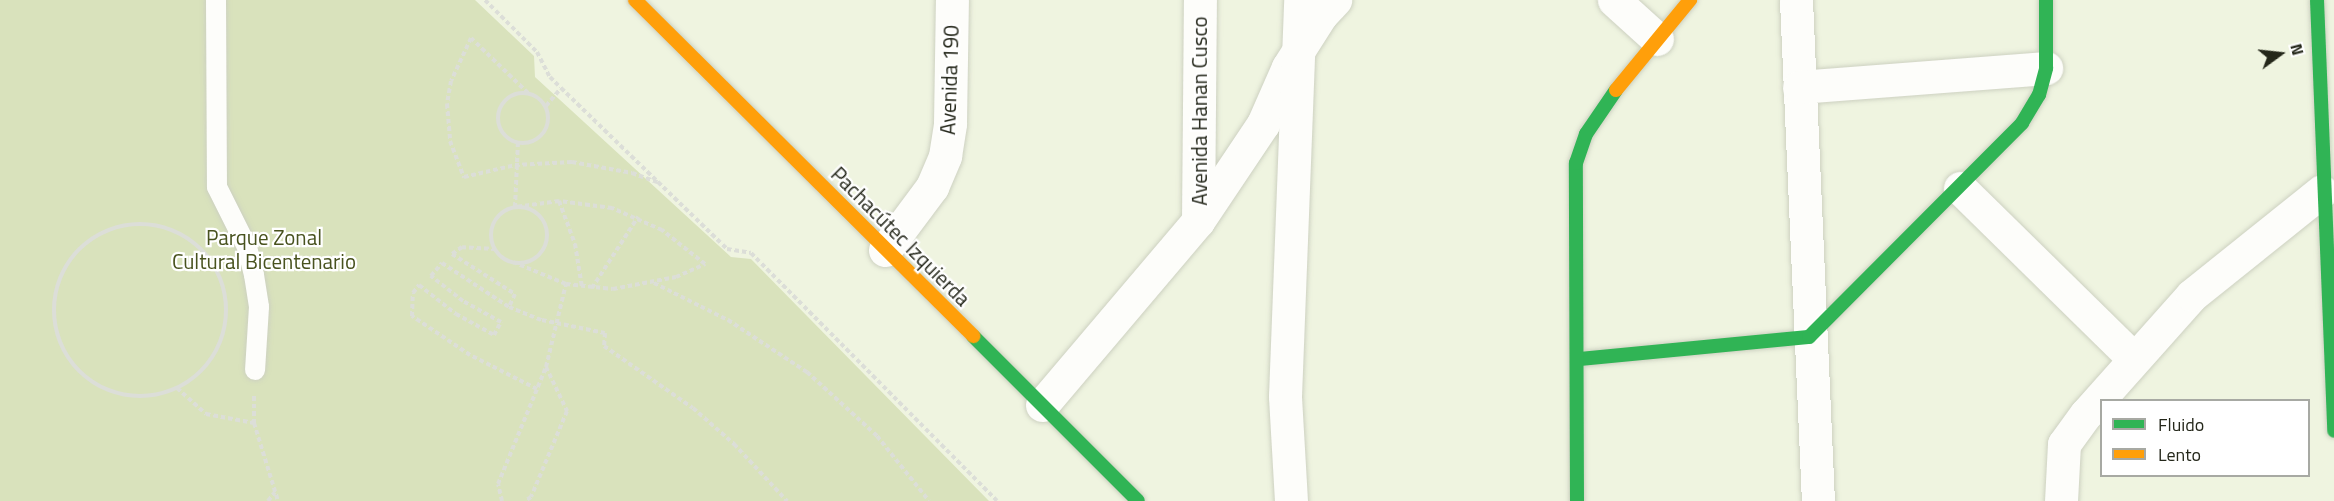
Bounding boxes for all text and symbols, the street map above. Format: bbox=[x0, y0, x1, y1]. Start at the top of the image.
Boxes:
street label: Avenida Hanan Cusco bbox=[1186, 16, 1212, 206]
north arrow bbox=[2250, 24, 2310, 84]
street label: Avenida 190 bbox=[934, 25, 964, 135]
text: N bbox=[2284, 41, 2310, 58]
street label: Pachacútec Izquierda bbox=[826, 161, 976, 311]
park label: Parque Zonal Cultural Bicentenario bbox=[172, 224, 356, 274]
legend bbox=[2100, 399, 2310, 477]
text: Fluido bbox=[2158, 411, 2204, 438]
text: Lento bbox=[2158, 441, 2201, 468]

